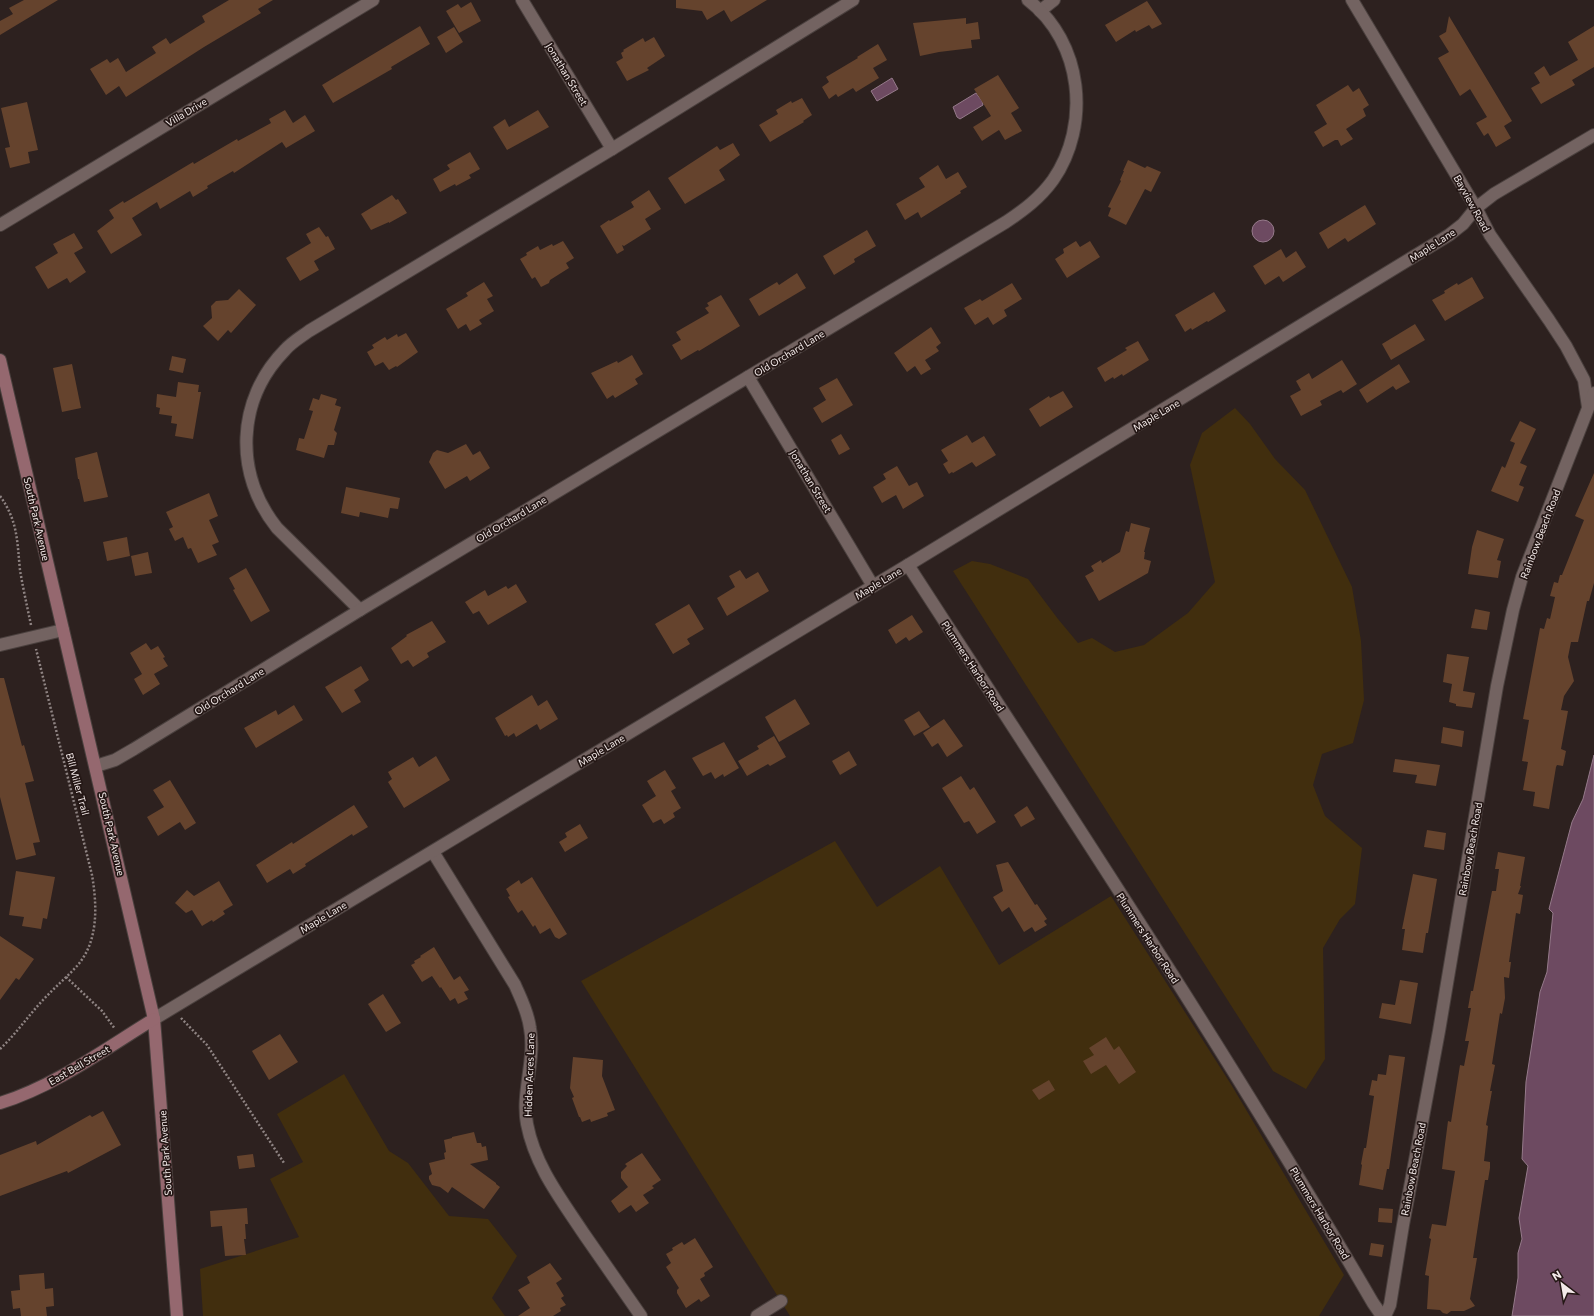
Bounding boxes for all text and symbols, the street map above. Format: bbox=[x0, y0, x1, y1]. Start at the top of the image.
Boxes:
street label: Jonathan Street bbox=[544, 41, 590, 107]
street label: Villa Drive bbox=[163, 95, 209, 129]
street label: Bayview Road bbox=[1452, 173, 1493, 234]
street label: Maple Lane bbox=[1407, 226, 1457, 264]
street label: Old Orchard Lane bbox=[752, 327, 826, 379]
street label: Maple Lane bbox=[1130, 396, 1182, 434]
street label: Jonathan Street bbox=[788, 448, 834, 514]
street label: South Park Avenue bbox=[22, 476, 52, 562]
street label: Rainbow Beach Road bbox=[1517, 487, 1563, 580]
street label: Old Orchard Lane bbox=[474, 493, 548, 545]
street label: Maple Lane bbox=[852, 564, 904, 602]
street label: Plummers Harbor Road bbox=[939, 619, 1007, 714]
street label: Old Orchard Lane bbox=[192, 665, 266, 717]
street label: Maple Lane bbox=[575, 731, 627, 769]
street label: Bill Miller Trail bbox=[64, 751, 92, 817]
street label: South Park Avenue bbox=[97, 791, 127, 877]
street label: Rainbow Beach Road bbox=[1456, 801, 1484, 897]
street label: Plummers Harbor Road bbox=[1114, 891, 1182, 986]
street label: Maple Lane bbox=[297, 898, 349, 936]
street label: Hidden Acres Lane bbox=[522, 1033, 536, 1117]
street label: East Bell Street bbox=[46, 1043, 112, 1087]
street label: South Park Avenue bbox=[156, 1110, 174, 1196]
street label: Rainbow Beach Road bbox=[1398, 1121, 1428, 1217]
street label: Plummers Harbor Road bbox=[1288, 1165, 1352, 1261]
north arrow bbox=[1542, 1264, 1582, 1304]
text: N bbox=[1550, 1267, 1563, 1283]

